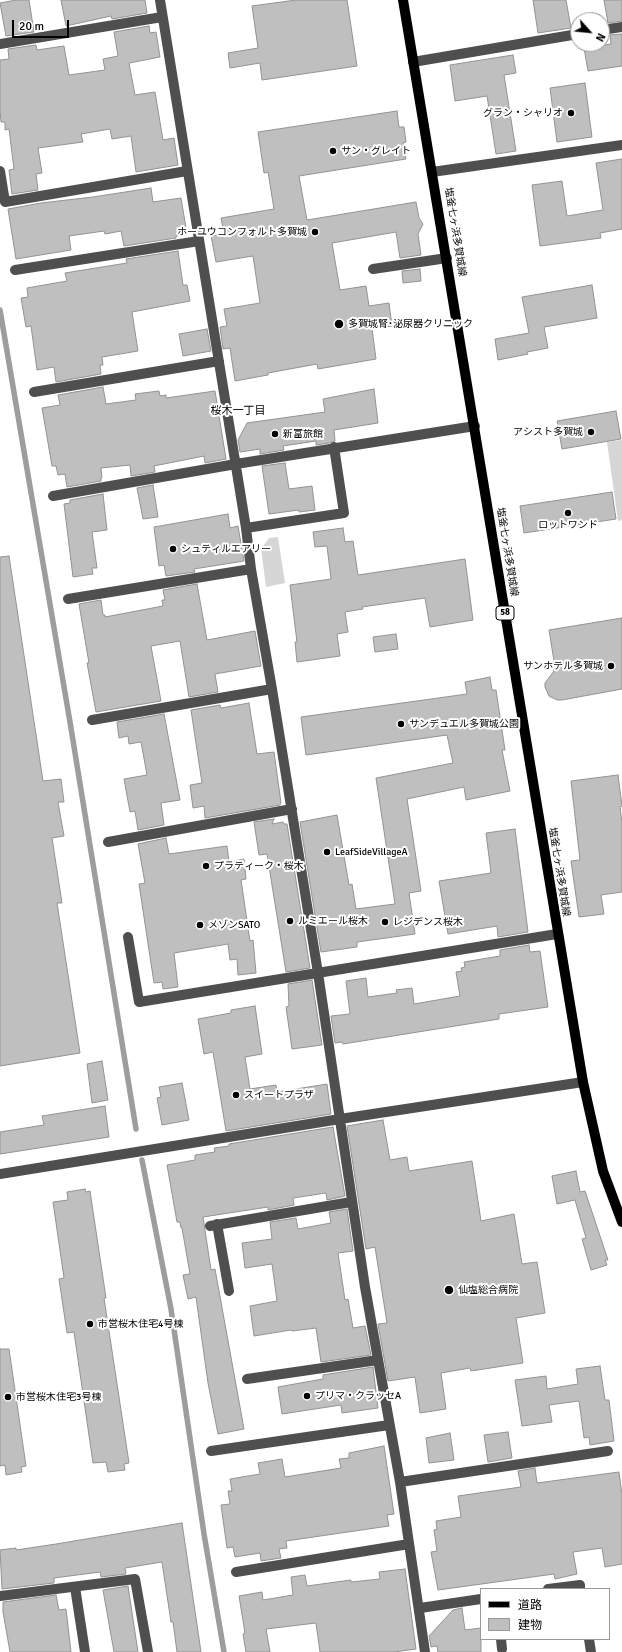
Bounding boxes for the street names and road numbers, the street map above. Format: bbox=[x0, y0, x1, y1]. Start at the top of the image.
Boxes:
street label: 塩釜七ヶ浜多賀城線 bbox=[442, 187, 468, 277]
street label: 塩釜七ヶ浜多賀城線 bbox=[494, 507, 520, 597]
road number: 58 bbox=[496, 606, 514, 620]
street label: 塩釜七ヶ浜多賀城線 bbox=[546, 827, 572, 917]

